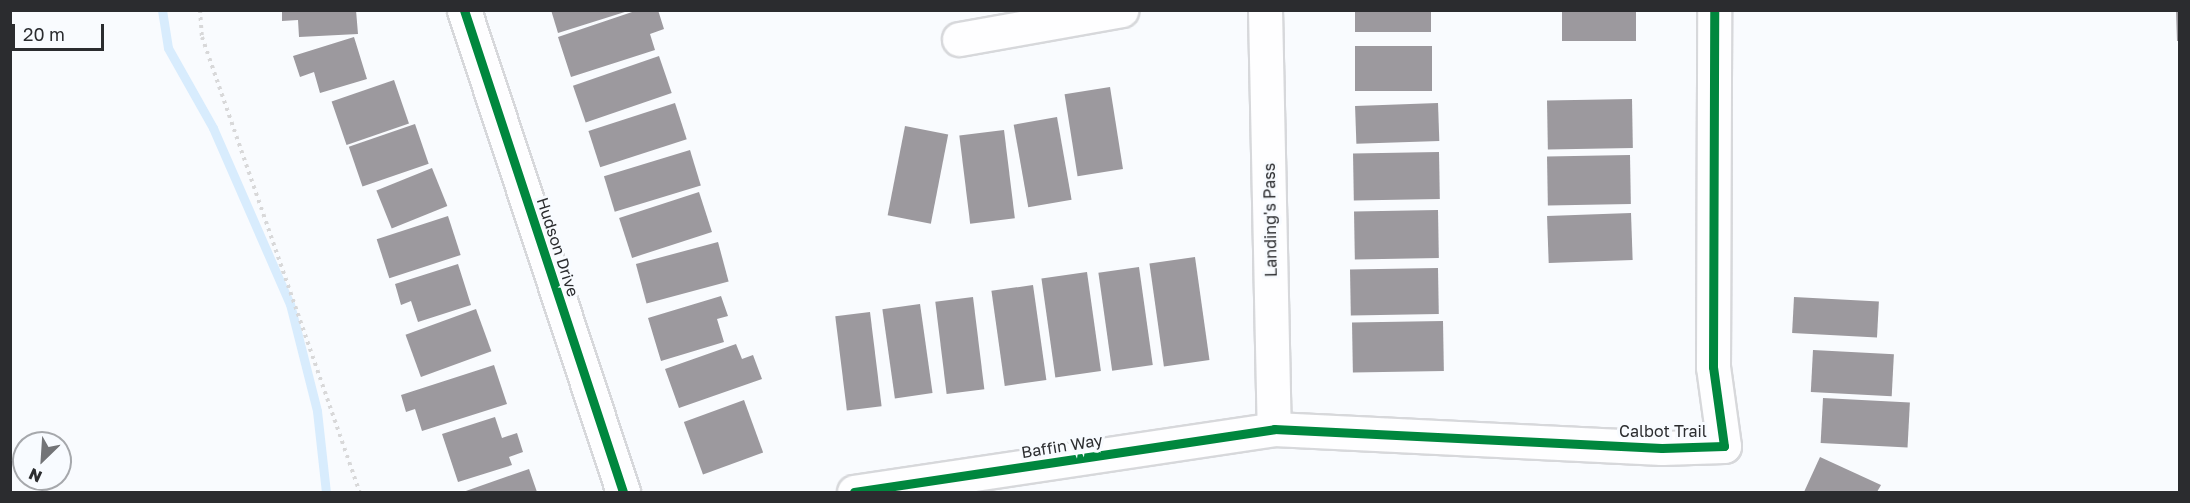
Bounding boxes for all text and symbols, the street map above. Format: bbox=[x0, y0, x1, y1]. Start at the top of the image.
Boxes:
scale bar bbox=[15, 12, 106, 50]
text: 20 m bbox=[23, 23, 65, 45]
street label: Landing's Pass bbox=[1259, 163, 1281, 277]
street label: Hudson Drive bbox=[533, 195, 583, 299]
street label: Calbot Trail bbox=[1619, 421, 1707, 441]
street label: Baffin Way bbox=[1020, 430, 1104, 462]
north arrow bbox=[12, 431, 72, 491]
text: N bbox=[26, 464, 45, 487]

